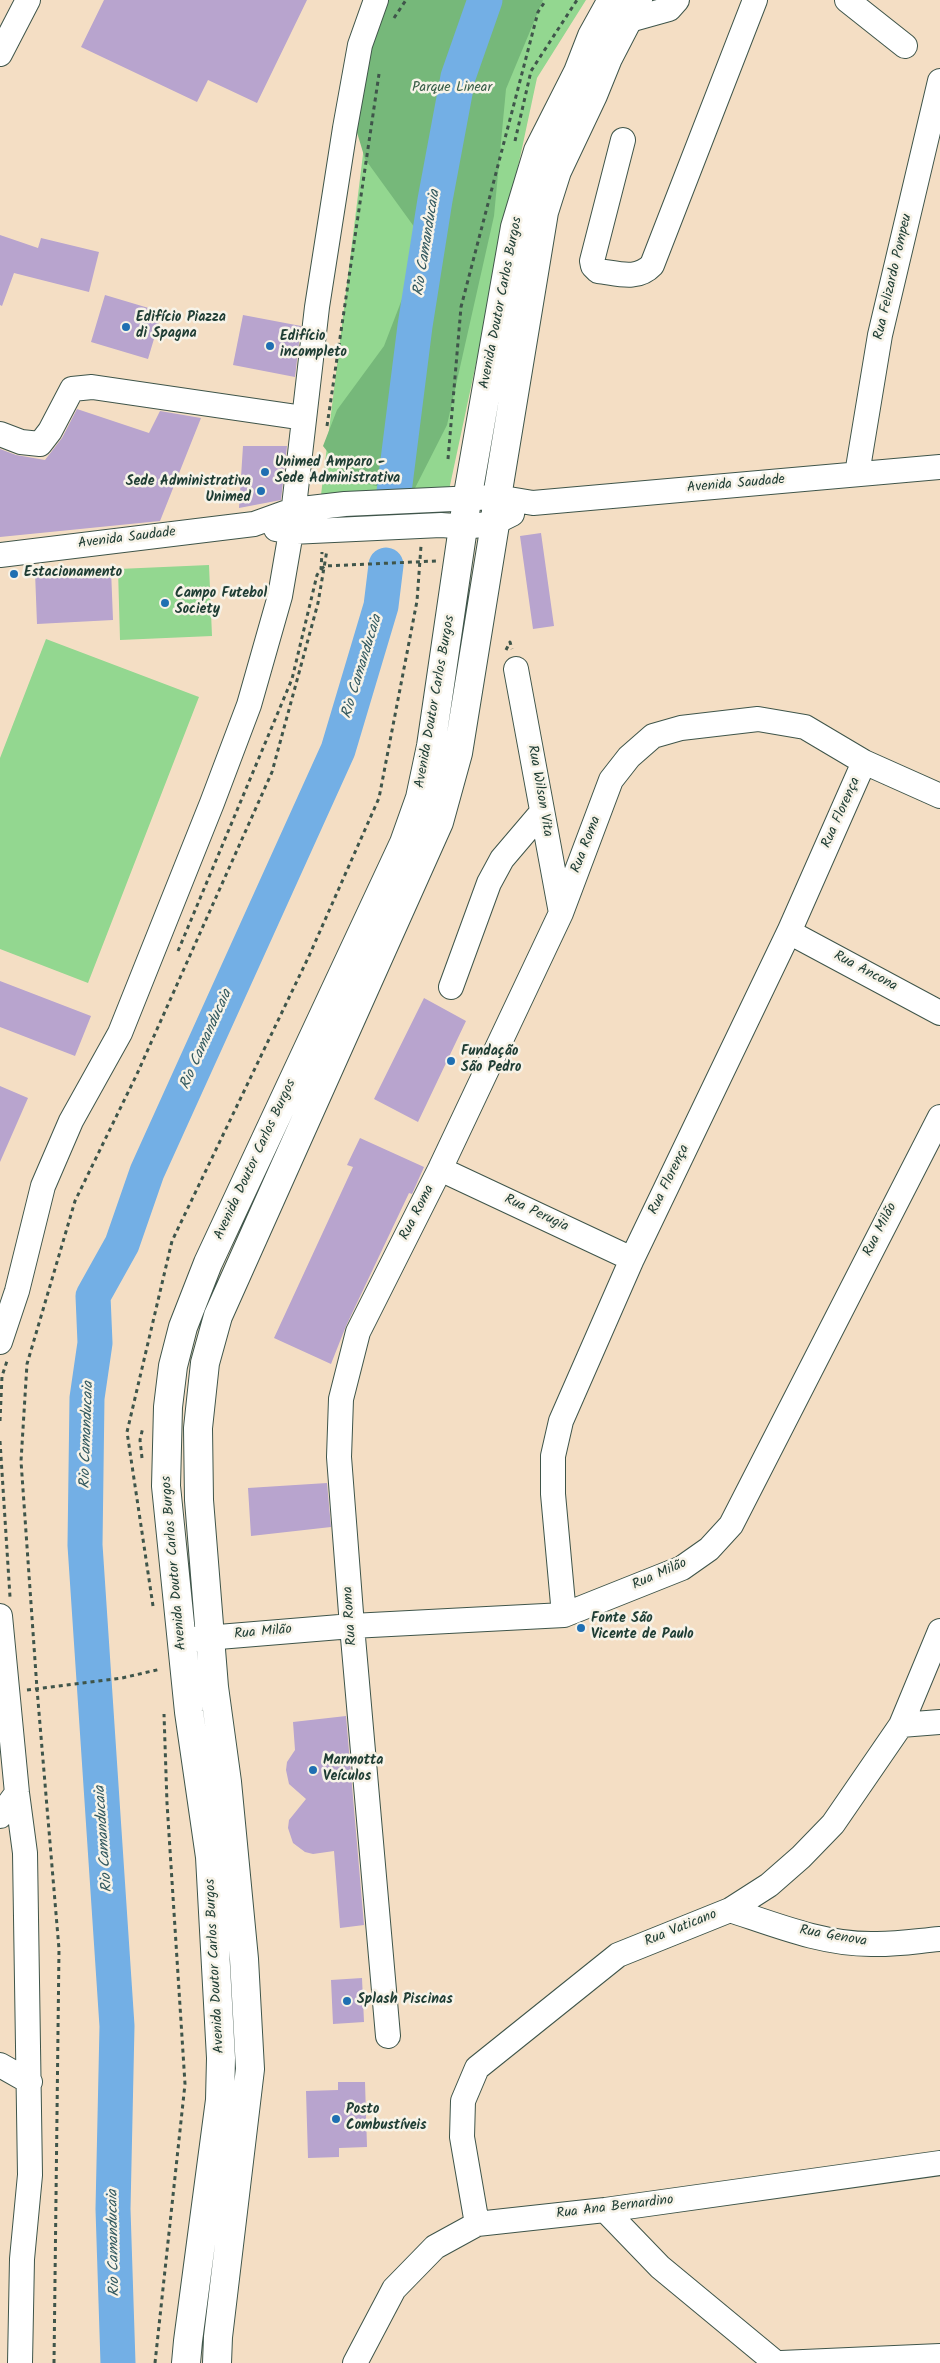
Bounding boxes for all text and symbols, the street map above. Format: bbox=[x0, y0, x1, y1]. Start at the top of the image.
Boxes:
park label: Parque Linear bbox=[412, 81, 492, 97]
water label: Rio Camanducaia bbox=[411, 189, 445, 297]
street label: Rua Felizardo Pompeu bbox=[871, 212, 917, 342]
street label: Avenida Doutor Carlos Burgos bbox=[477, 216, 527, 390]
place label: Edifício Piazza di Spagna bbox=[136, 311, 226, 344]
marker: Edifício Piazza di Spagna bbox=[120, 321, 132, 333]
place label: Edifício incompleto bbox=[280, 330, 347, 362]
marker: Edifício incompleto bbox=[264, 340, 276, 352]
place label: Unimed Amparo - Sede Administrativa bbox=[275, 456, 400, 488]
marker: Unimed Amparo - Sede Administrativa bbox=[259, 466, 271, 478]
street label: Avenida Saudade bbox=[686, 472, 786, 498]
place label: Sede Administrativa Unimed bbox=[126, 475, 251, 508]
marker: Sede Administrativa Unimed bbox=[255, 485, 267, 497]
street label: Avenida Saudade bbox=[77, 525, 177, 553]
place label: Estacionamento bbox=[24, 566, 122, 582]
marker: Estacionamento bbox=[8, 568, 20, 580]
place label: Campo Futebol Society bbox=[175, 587, 267, 620]
marker: Campo Futebol Society bbox=[159, 597, 171, 609]
water label: Rio Camanducaia bbox=[339, 613, 387, 721]
street label: Avenida Doutor Carlos Burgos bbox=[413, 614, 459, 790]
street label: Rua Wilson Vita bbox=[523, 744, 555, 838]
street label: Rua Florença bbox=[819, 775, 865, 851]
street label: Rua Roma bbox=[569, 814, 605, 876]
street label: Rua Ancona bbox=[830, 948, 900, 996]
water label: Rio Camanducaia bbox=[177, 987, 237, 1093]
place label: Fundação São Pedro bbox=[461, 1045, 521, 1078]
marker: Fundação São Pedro bbox=[445, 1055, 457, 1067]
street label: Avenida Doutor Carlos Burgos bbox=[211, 1077, 301, 1243]
street label: Rua Florença bbox=[646, 1142, 694, 1218]
street label: Rua Roma bbox=[397, 1183, 439, 1243]
street label: Rua Perugia bbox=[501, 1192, 571, 1236]
street label: Rua Milão bbox=[860, 1200, 902, 1260]
water label: Rio Camanducaia bbox=[77, 1381, 99, 1489]
street label: Avenida Doutor Carlos Burgos bbox=[159, 1475, 191, 1651]
street label: Rua Milão bbox=[630, 1556, 690, 1594]
street label: Rua Roma bbox=[341, 1586, 361, 1646]
place label: Fonte São Vicente de Paulo bbox=[591, 1612, 694, 1644]
street label: Rua Milão bbox=[233, 1622, 293, 1644]
marker: Fonte São Vicente de Paulo bbox=[575, 1622, 587, 1634]
place label: Marmotta Veículos bbox=[323, 1754, 383, 1786]
marker: Marmotta Veículos bbox=[307, 1764, 319, 1776]
water label: Rio Camanducaia bbox=[92, 1785, 118, 1893]
street label: Avenida Doutor Carlos Burgos bbox=[203, 1878, 229, 2054]
street label: Rua Vaticano bbox=[642, 1907, 720, 1951]
street label: Rua Genova bbox=[798, 1923, 868, 1951]
place label: Splash Piscinas bbox=[357, 1993, 453, 2009]
marker: Splash Piscinas bbox=[341, 1995, 353, 2007]
place label: Posto Combustíveis bbox=[346, 2103, 427, 2136]
marker: Posto Combustíveis bbox=[330, 2113, 342, 2125]
water label: Rio Camanducaia bbox=[105, 2189, 125, 2297]
street label: Rua Ana Bernardino bbox=[555, 2192, 675, 2224]

